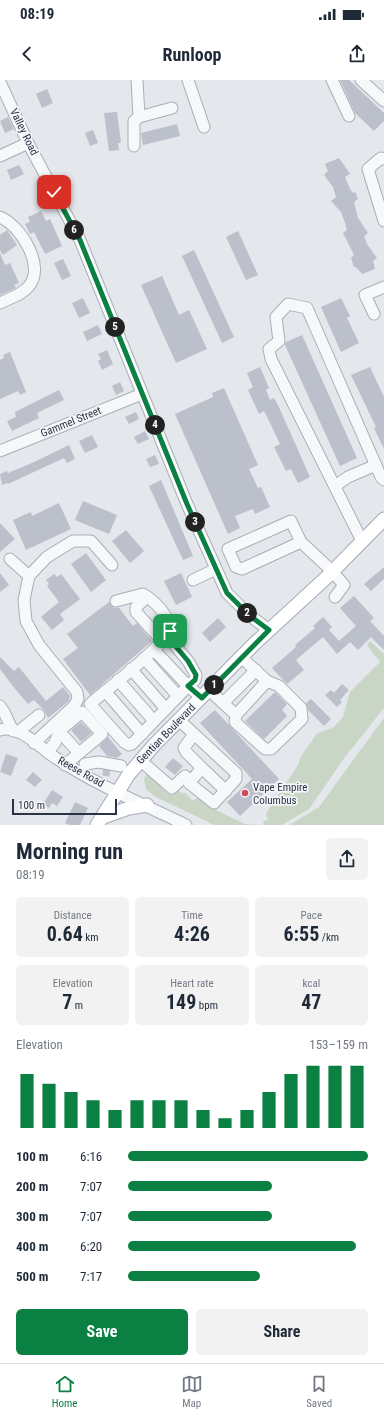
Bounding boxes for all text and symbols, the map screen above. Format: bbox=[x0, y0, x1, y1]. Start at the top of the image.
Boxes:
text: 08:19 bbox=[20, 5, 54, 23]
icon: back bbox=[16, 43, 38, 65]
icon: share bbox=[346, 43, 368, 65]
text: Runloop bbox=[162, 44, 222, 65]
street label: Valley Road bbox=[7, 106, 41, 158]
pin bbox=[37, 175, 71, 209]
icon: check bbox=[43, 181, 65, 203]
pin: 6 bbox=[64, 220, 84, 240]
text: 6 bbox=[71, 223, 77, 236]
pin: 5 bbox=[105, 317, 125, 337]
text: 5 bbox=[112, 320, 118, 333]
street label: Gammel Street bbox=[39, 404, 103, 440]
pin: 4 bbox=[145, 415, 165, 435]
text: 4 bbox=[152, 418, 158, 431]
pin: 3 bbox=[185, 512, 205, 532]
text: 3 bbox=[192, 515, 198, 528]
pin: 2 bbox=[237, 603, 257, 623]
text: 2 bbox=[244, 606, 250, 619]
pin bbox=[153, 614, 187, 648]
icon: arrive bbox=[159, 620, 181, 642]
pin: 1 bbox=[204, 675, 224, 695]
text: 1 bbox=[211, 678, 217, 691]
street label: Gentian Boulevard bbox=[134, 701, 198, 767]
street label: Reese Road bbox=[56, 754, 106, 790]
place label: Vape Empire Columbus bbox=[253, 781, 307, 807]
marker: Vape Empire Columbus bbox=[240, 788, 250, 798]
scale bar bbox=[12, 797, 117, 816]
text: 100 m bbox=[18, 799, 45, 812]
button: share bbox=[326, 838, 368, 880]
text: Morning run bbox=[16, 839, 123, 864]
text: 08:19 bbox=[16, 867, 45, 882]
text: Distance bbox=[54, 909, 92, 922]
text: Time bbox=[181, 909, 203, 922]
text: Pace bbox=[301, 909, 322, 922]
text: 0.64 bbox=[47, 922, 83, 946]
text: 4:26 bbox=[174, 922, 210, 946]
text: 6:55 bbox=[284, 922, 319, 946]
text: km bbox=[83, 931, 99, 944]
text: /km bbox=[319, 931, 339, 944]
text: Elevation bbox=[53, 977, 92, 990]
text: Heart rate bbox=[170, 977, 214, 990]
text: kcal bbox=[302, 977, 320, 990]
text: 7 bbox=[62, 990, 72, 1014]
text: 149 bbox=[166, 990, 196, 1014]
text: 47 bbox=[301, 990, 321, 1014]
text: m bbox=[72, 999, 83, 1012]
text: bpm bbox=[196, 999, 218, 1012]
text: Elevation bbox=[16, 1037, 63, 1052]
text: 153–159 m bbox=[309, 1037, 368, 1052]
text: 100 m bbox=[16, 1149, 48, 1164]
text: 6:16 bbox=[80, 1149, 102, 1164]
text: 200 m bbox=[16, 1179, 48, 1194]
text: 7:07 bbox=[80, 1179, 102, 1194]
text: 300 m bbox=[16, 1209, 48, 1224]
text: 7:07 bbox=[80, 1209, 102, 1224]
text: 400 m bbox=[16, 1239, 48, 1254]
text: 6:20 bbox=[80, 1239, 102, 1254]
text: 500 m bbox=[16, 1269, 48, 1284]
text: 7:17 bbox=[80, 1269, 102, 1284]
button: Save bbox=[16, 1309, 188, 1355]
button: Share bbox=[196, 1309, 368, 1355]
tab: Home bbox=[52, 1373, 77, 1410]
tab: Map bbox=[181, 1373, 203, 1410]
tab: Saved bbox=[306, 1373, 332, 1410]

